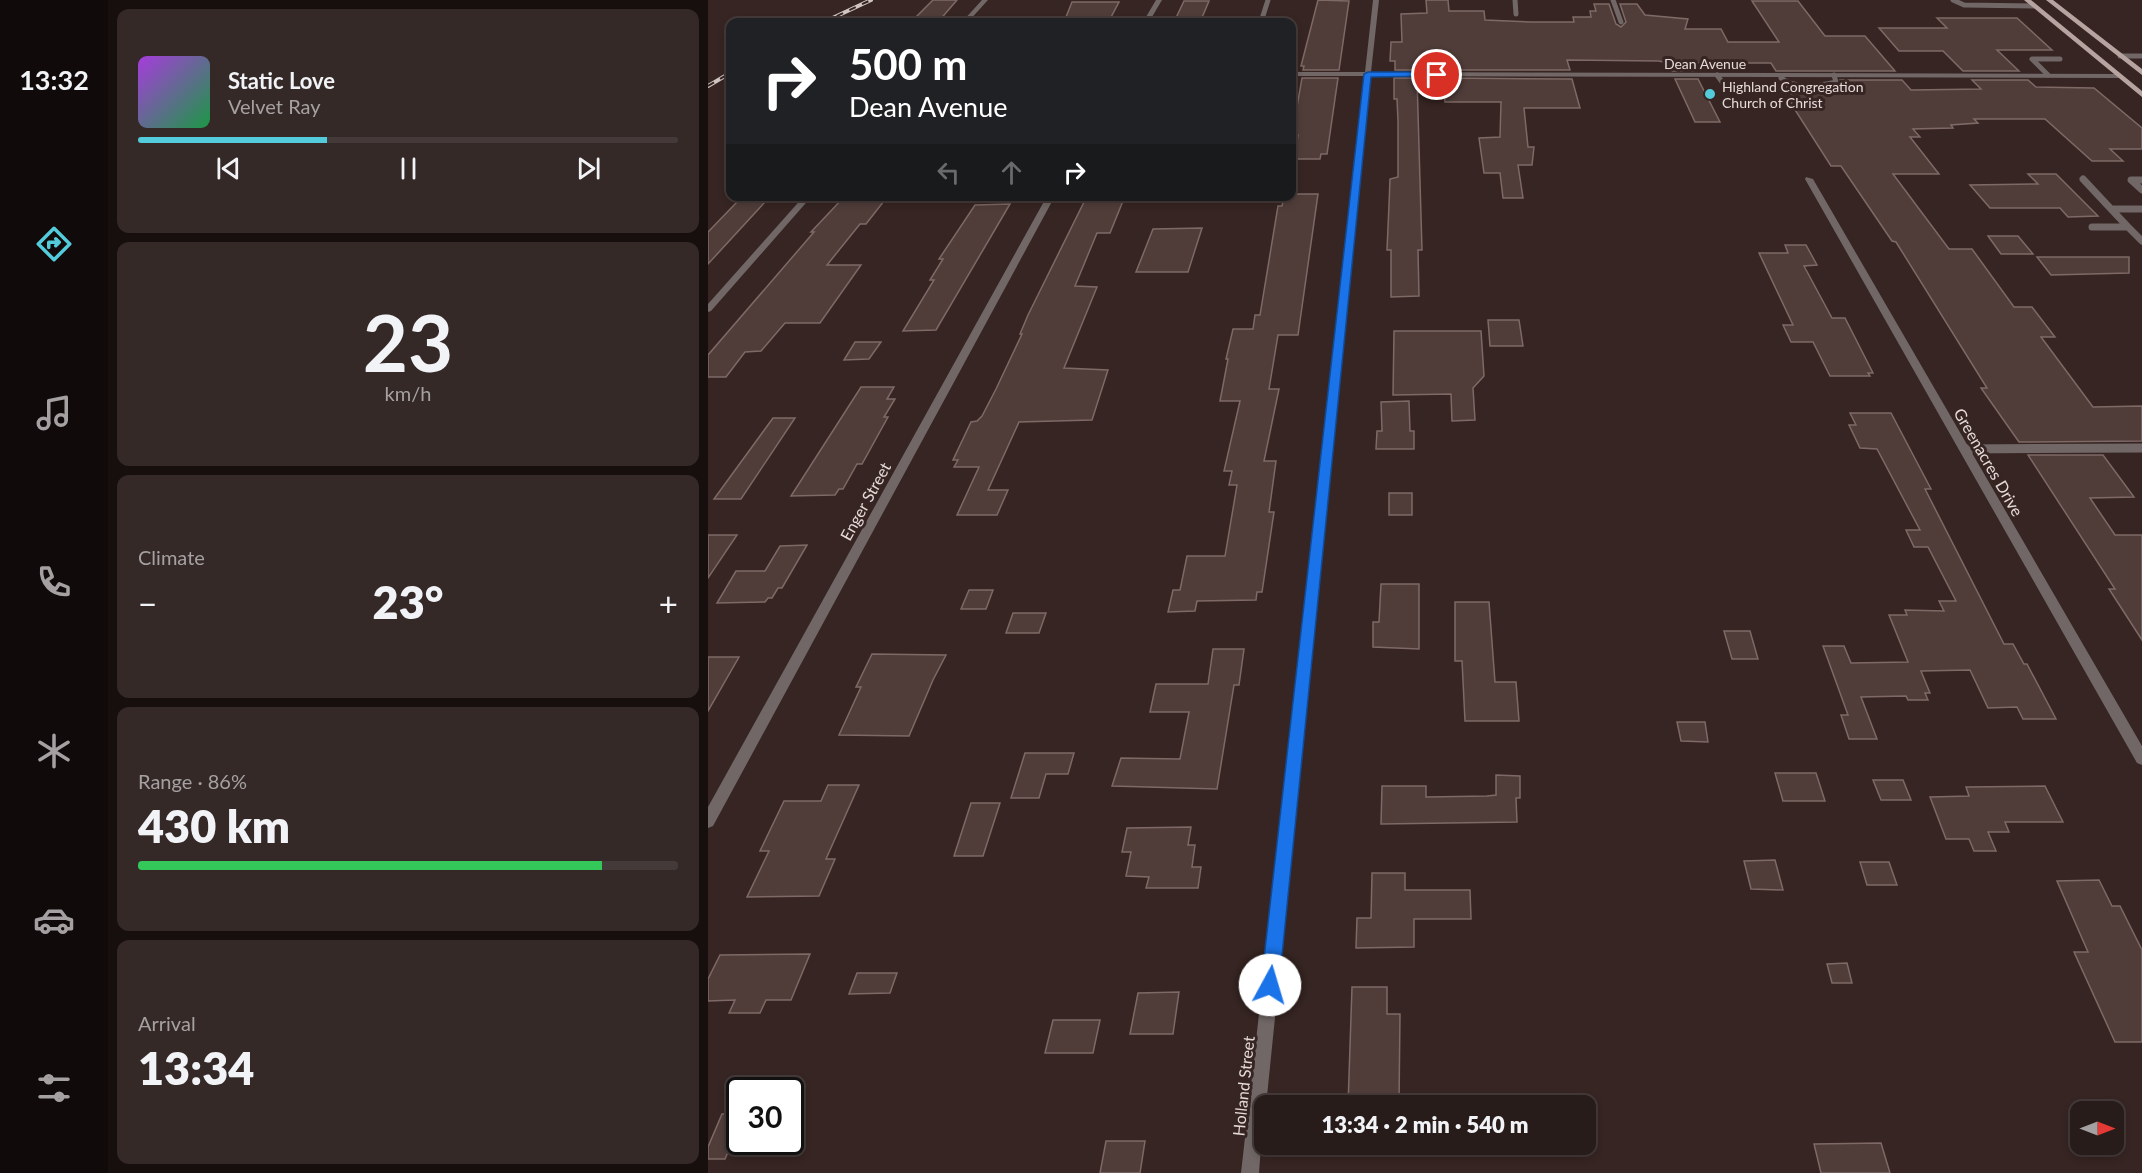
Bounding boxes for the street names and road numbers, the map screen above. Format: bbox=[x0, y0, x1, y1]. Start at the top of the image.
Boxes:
street label: Dean Avenue bbox=[1664, 55, 1746, 72]
street label: Greenacres Drive bbox=[1950, 405, 2028, 519]
street label: Enger Street bbox=[836, 458, 894, 543]
street label: Holland Street bbox=[1228, 1035, 1258, 1137]

